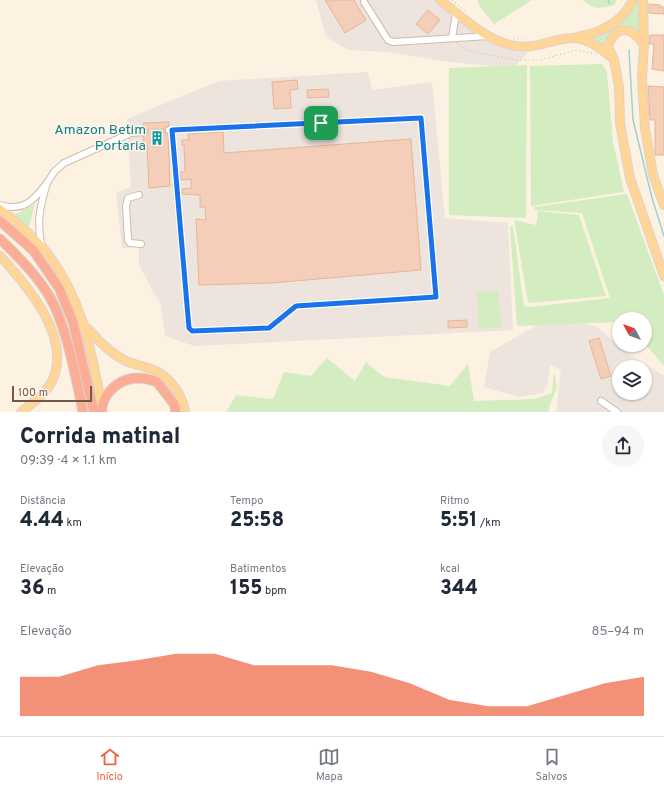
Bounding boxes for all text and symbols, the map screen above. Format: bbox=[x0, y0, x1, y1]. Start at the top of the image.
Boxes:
pin bbox=[304, 106, 338, 140]
icon: arrive bbox=[310, 112, 332, 134]
place label: Amazon Betim Portaria bbox=[54, 122, 146, 155]
building icon: Amazon Betim Portaria bbox=[149, 130, 165, 146]
north arrow bbox=[612, 312, 652, 352]
map controls bbox=[612, 312, 652, 400]
button: layers bbox=[612, 360, 652, 400]
scale bar bbox=[12, 384, 92, 403]
text: 100 m bbox=[18, 386, 48, 400]
text: Corrida matinal bbox=[20, 424, 180, 451]
button: share bbox=[602, 425, 644, 467]
text: 09:39 · 4 × 1.1 km bbox=[20, 453, 117, 469]
text: Distância bbox=[20, 494, 66, 508]
text: Tempo bbox=[230, 494, 263, 508]
text: Ritmo bbox=[440, 494, 469, 508]
text: 4.44 bbox=[20, 508, 64, 534]
text: 25:58 bbox=[230, 508, 284, 534]
text: 5:51 bbox=[440, 508, 477, 534]
text: km bbox=[64, 516, 82, 530]
text: /km bbox=[477, 516, 501, 530]
text: Elevação bbox=[20, 562, 64, 576]
text: Batimentos bbox=[230, 562, 286, 576]
text: kcal bbox=[440, 562, 460, 576]
text: 36 bbox=[20, 576, 44, 602]
text: 155 bbox=[230, 576, 262, 602]
text: 344 bbox=[440, 576, 478, 602]
text: m bbox=[44, 584, 56, 598]
text: bpm bbox=[262, 584, 287, 598]
text: Elevação bbox=[20, 624, 72, 640]
text: 85–94 m bbox=[591, 624, 644, 640]
tab: Início bbox=[96, 746, 123, 784]
tab: Mapa bbox=[316, 746, 343, 784]
tab: Salvos bbox=[535, 746, 568, 784]

